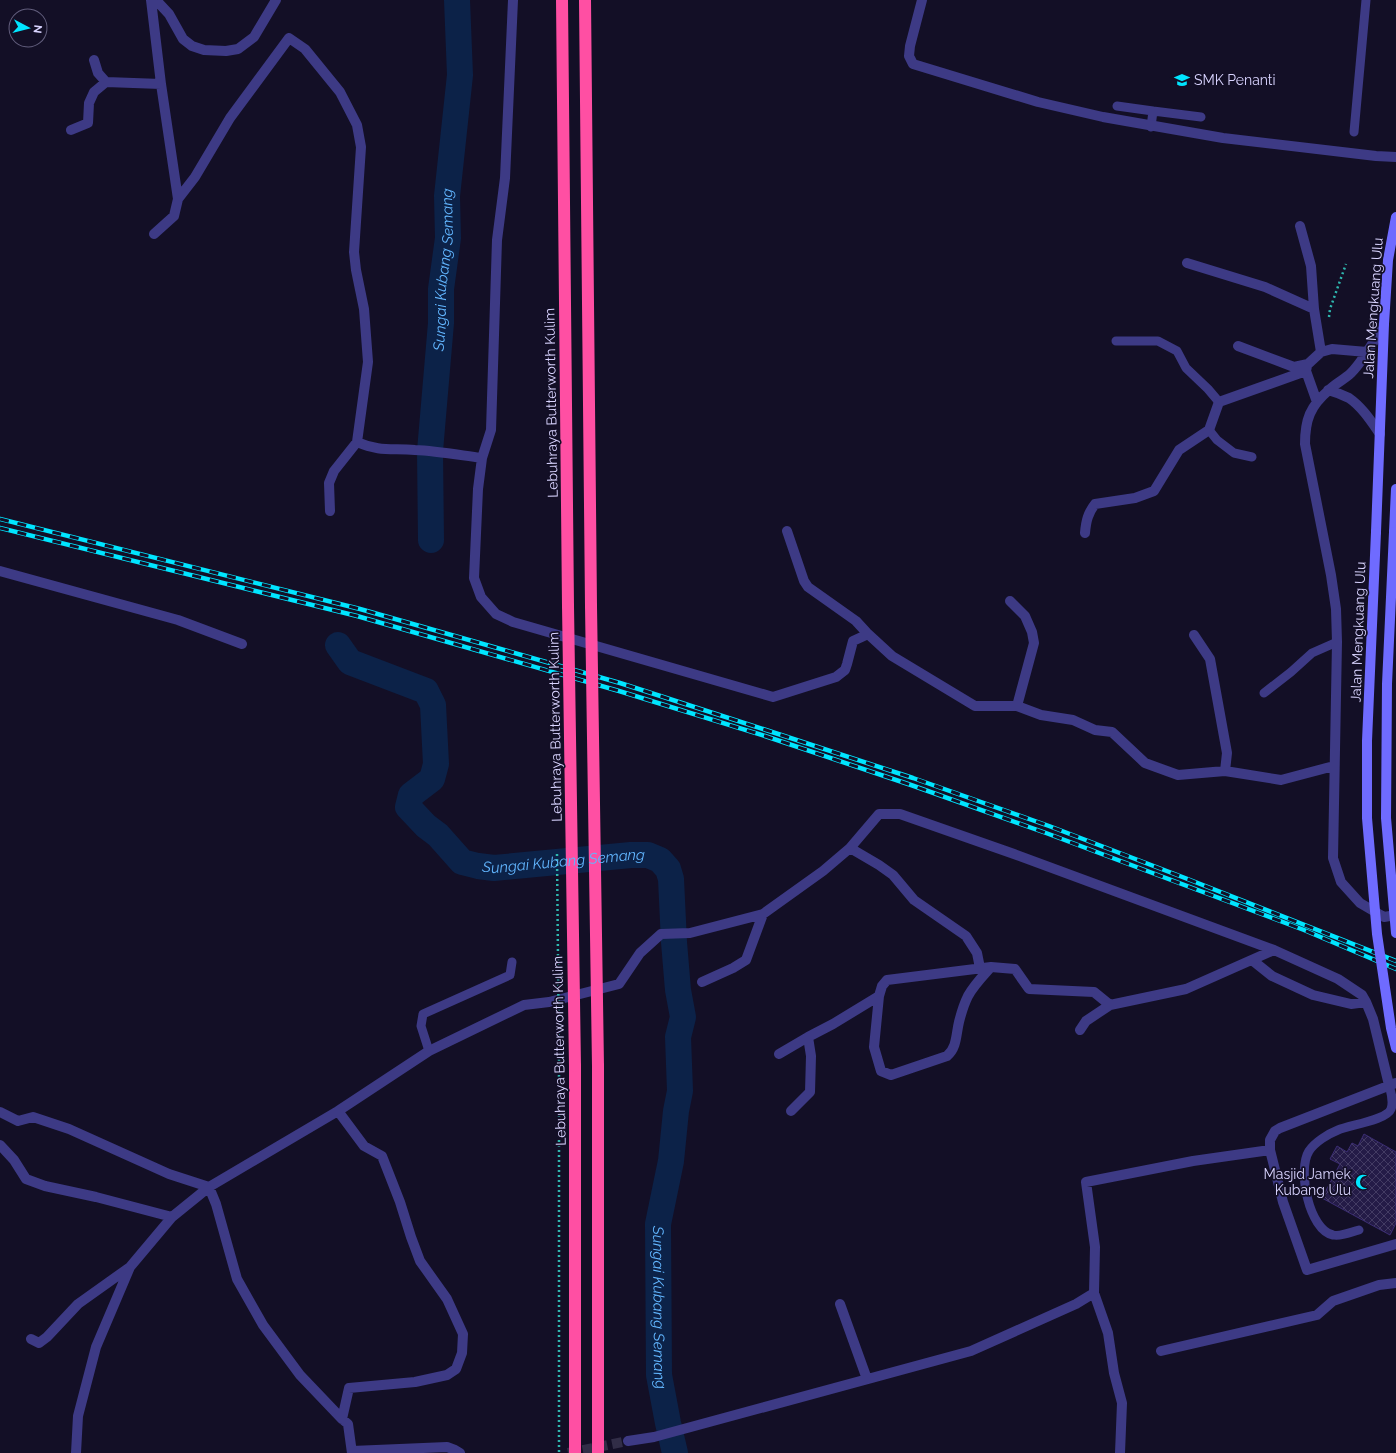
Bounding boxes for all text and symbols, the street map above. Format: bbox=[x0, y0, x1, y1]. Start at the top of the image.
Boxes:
north arrow bbox=[8, 8, 48, 48]
text: N bbox=[30, 24, 44, 34]
school or university icon: SMK Penanti bbox=[1173, 71, 1191, 89]
place label: SMK Penanti bbox=[1194, 72, 1276, 88]
water label: Sungai Kubang Semang bbox=[430, 187, 457, 353]
street label: Jalan Mengkuang Ulu bbox=[1360, 237, 1386, 379]
street label: Lebuhraya Butterworth Kulim bbox=[541, 308, 561, 498]
street label: Jalan Mengkuang Ulu bbox=[1348, 561, 1368, 703]
street label: Lebuhraya Butterworth Kulim bbox=[545, 632, 565, 822]
water label: Sungai Kubang Semang bbox=[480, 846, 645, 877]
street label: Lebuhraya Butterworth Kulim bbox=[549, 956, 569, 1146]
place label: Masjid Jamek Kubang Ulu bbox=[1264, 1166, 1352, 1198]
mosque icon: Masjid Jamek Kubang Ulu bbox=[1354, 1173, 1372, 1191]
water label: Sungai Kubang Semang bbox=[649, 1225, 670, 1391]

